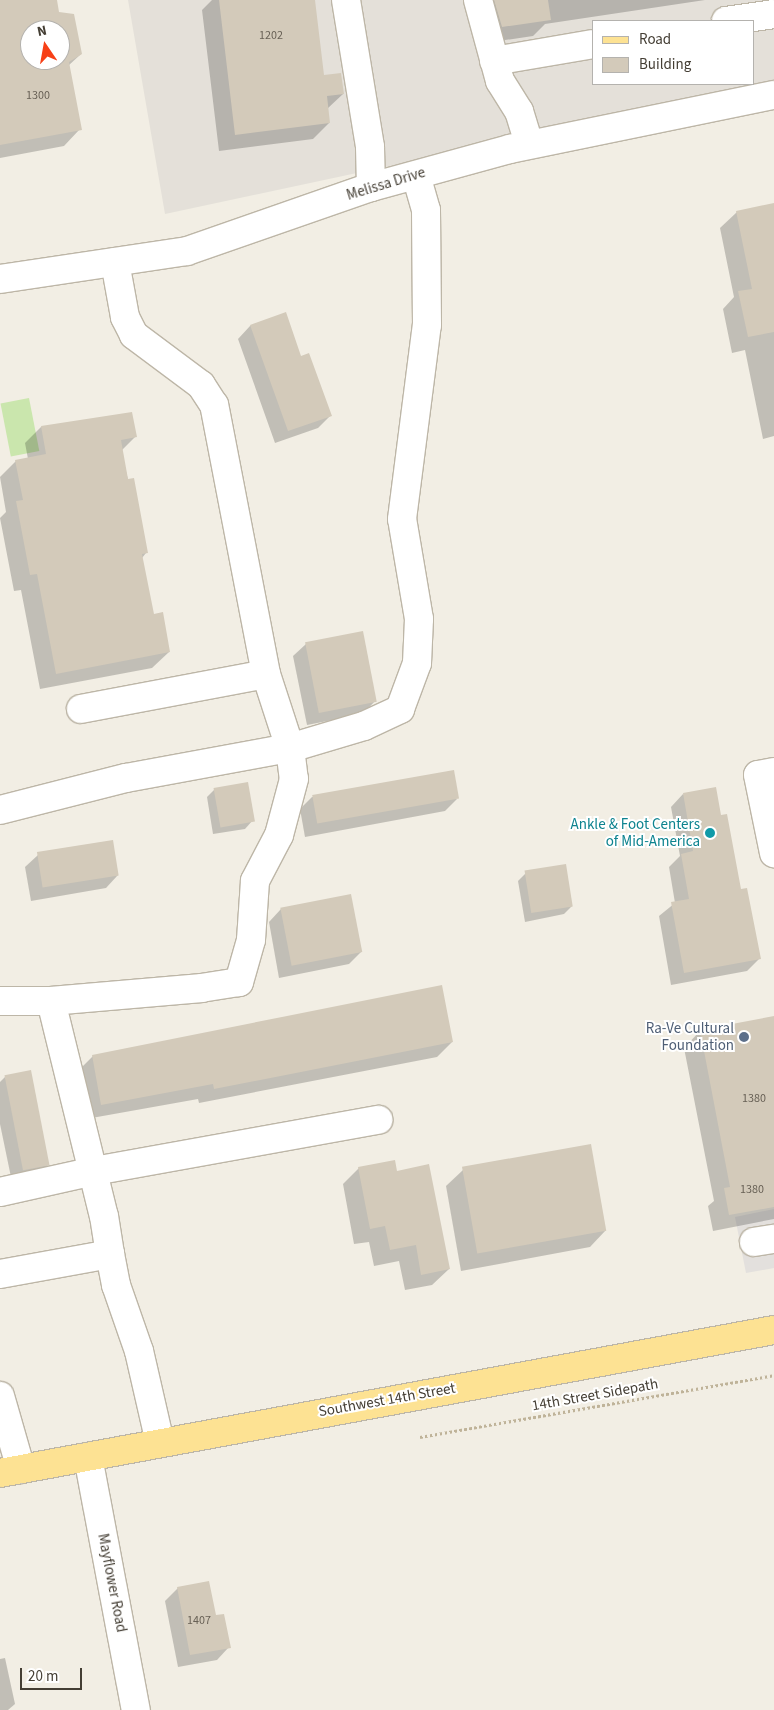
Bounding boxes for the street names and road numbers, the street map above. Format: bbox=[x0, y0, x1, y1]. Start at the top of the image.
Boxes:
street label: Melissa Drive bbox=[344, 163, 428, 205]
street label: 14th Street Sidepath bbox=[530, 1375, 660, 1415]
street label: Southwest 14th Street bbox=[317, 1379, 457, 1421]
street label: Mayflower Road bbox=[94, 1532, 130, 1634]

